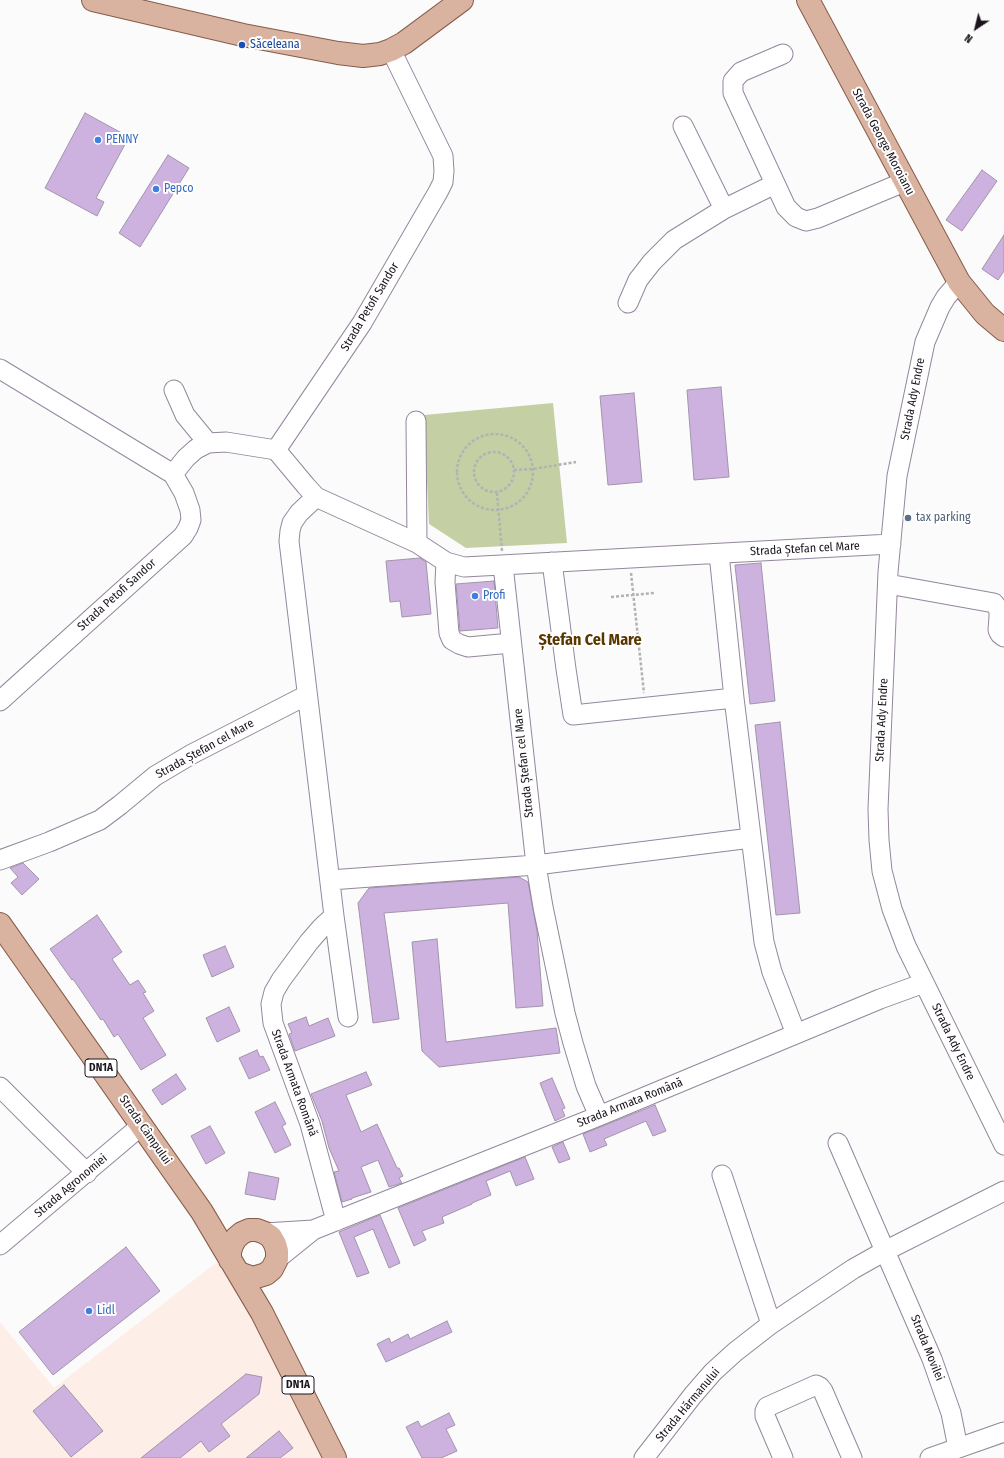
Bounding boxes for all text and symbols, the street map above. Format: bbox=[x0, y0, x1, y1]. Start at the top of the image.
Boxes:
north arrow bbox=[956, 8, 996, 48]
text: N bbox=[962, 31, 975, 45]
place label: Săceleana bbox=[250, 38, 300, 52]
marker: Săceleana bbox=[237, 40, 247, 50]
street label: Strada George Moroianu bbox=[849, 86, 917, 198]
place label: PENNY bbox=[106, 133, 138, 147]
marker: PENNY bbox=[93, 135, 103, 145]
place label: Pepco bbox=[164, 182, 193, 196]
marker: Pepco bbox=[151, 184, 161, 194]
street label: Strada Petofi Sandor bbox=[338, 260, 402, 354]
street label: Strada Ady Endre bbox=[898, 357, 928, 441]
place label: tax parking bbox=[916, 511, 971, 525]
marker: tax parking bbox=[903, 513, 913, 523]
street label: Strada Ștefan cel Mare bbox=[750, 539, 860, 559]
street label: Strada Petofi Sandor bbox=[75, 556, 159, 634]
place label: Profi bbox=[483, 589, 505, 603]
marker: Profi bbox=[470, 591, 480, 601]
district label: Ștefan Cel Mare bbox=[538, 631, 642, 651]
street label: Strada Ady Endre bbox=[873, 678, 891, 762]
street label: Strada Ștefan cel Mare bbox=[511, 708, 537, 818]
street label: Strada Ștefan cel Mare bbox=[153, 716, 257, 782]
street label: Strada Ady Endre bbox=[928, 1001, 978, 1083]
street label: Strada Armata Română bbox=[268, 1028, 320, 1138]
road number: DN1A bbox=[85, 1059, 117, 1077]
street label: Strada Armata Română bbox=[575, 1075, 685, 1131]
street label: Strada Câmpului bbox=[116, 1093, 174, 1167]
street label: Strada Agronomiei bbox=[32, 1151, 110, 1221]
place label: Lidl bbox=[97, 1304, 115, 1318]
marker: Lidl bbox=[84, 1306, 94, 1316]
street label: Strada Movilei bbox=[907, 1313, 947, 1383]
street label: Strada Hărmanului bbox=[653, 1365, 723, 1445]
road number: DN1A bbox=[282, 1376, 314, 1394]

